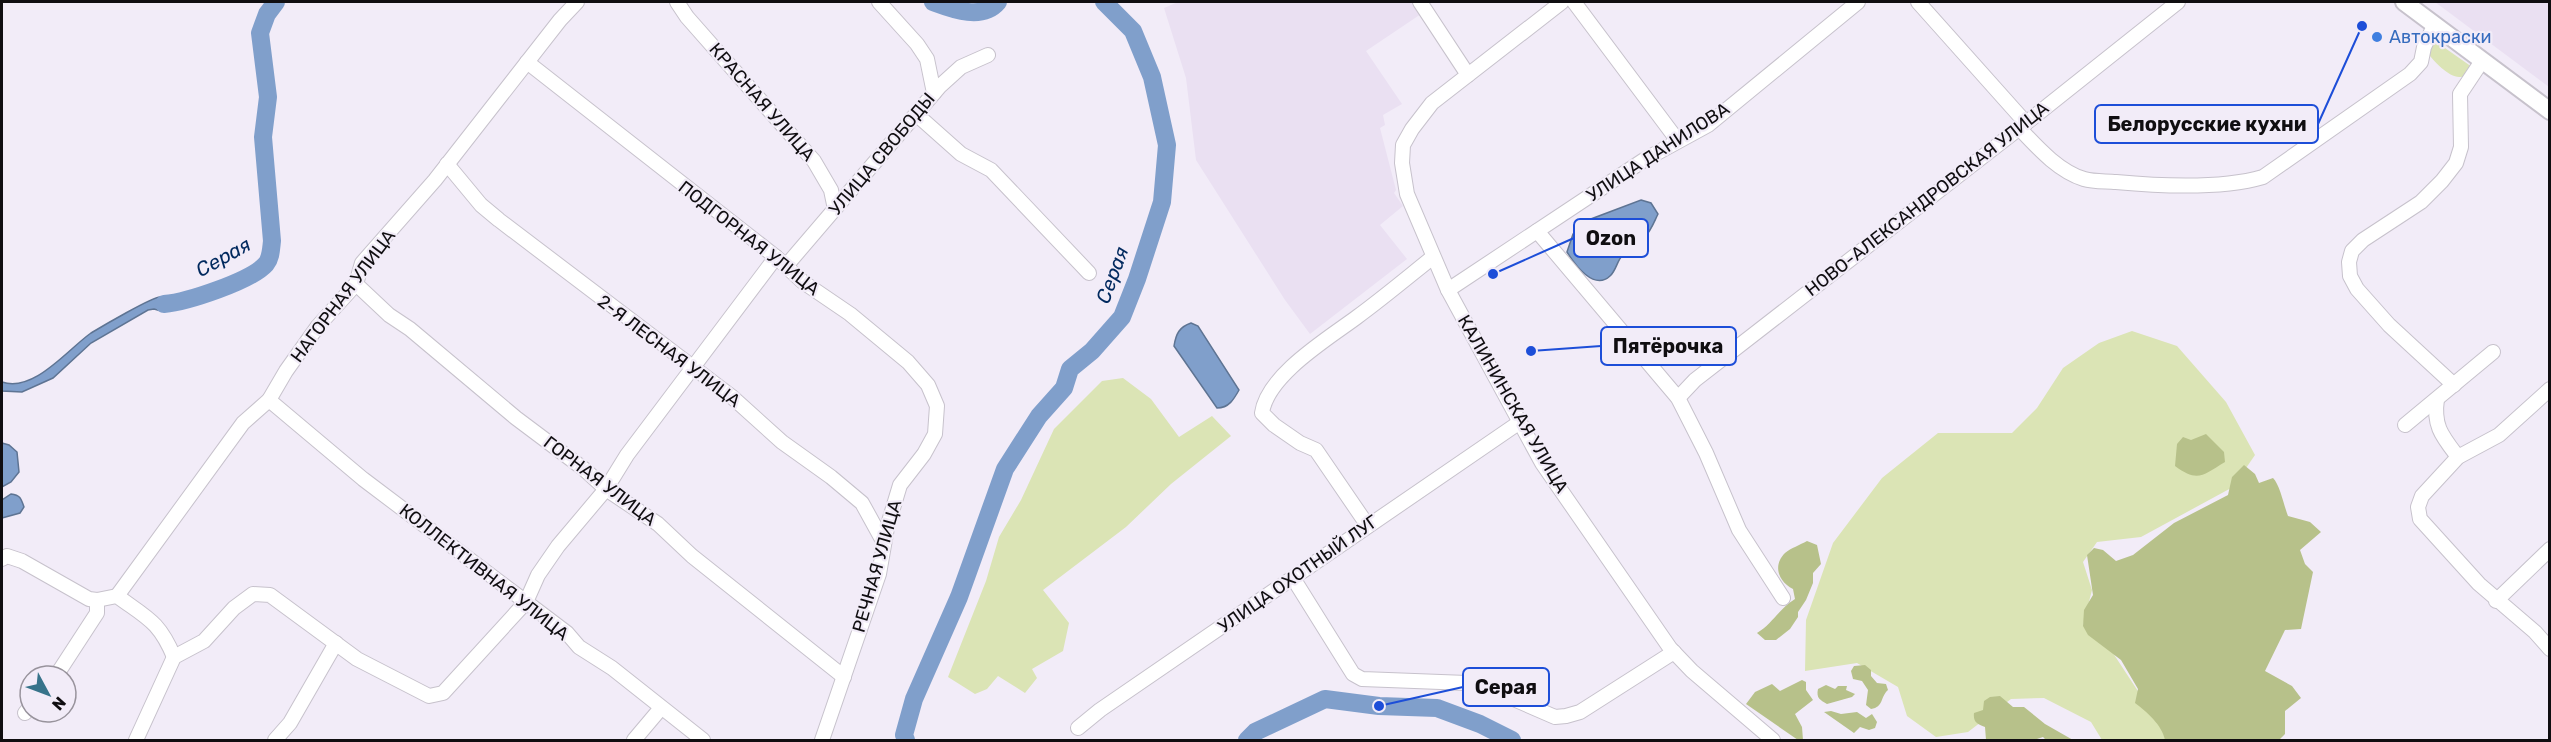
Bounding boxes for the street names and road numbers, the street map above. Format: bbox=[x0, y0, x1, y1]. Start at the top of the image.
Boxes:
street label: КРАСНАЯ УЛИЦА bbox=[705, 38, 819, 166]
street label: УЛИЦА СВОБОДЫ bbox=[824, 88, 940, 220]
street label: НОВО-АЛЕКСАНДРОВСКАЯ УЛИЦА bbox=[1801, 97, 2053, 301]
street label: УЛИЦА ДАНИЛОВА bbox=[1583, 98, 1733, 206]
street label: ПОДГОРНАЯ УЛИЦА bbox=[674, 176, 824, 300]
street label: НАГОРНАЯ УЛИЦА bbox=[286, 225, 400, 367]
street label: 2-Я ЛЕСНАЯ УЛИЦА bbox=[593, 290, 745, 412]
street label: КАЛИНИНСКАЯ УЛИЦА bbox=[1453, 311, 1573, 497]
street label: ГОРНАЯ УЛИЦА bbox=[539, 431, 661, 531]
street label: РЕЧНАЯ УЛИЦА bbox=[848, 497, 906, 635]
street label: КОЛЛЕКТИВНАЯ УЛИЦА bbox=[395, 499, 573, 645]
street label: УЛИЦА ОХОТНЫЙ ЛУГ bbox=[1214, 510, 1383, 638]

